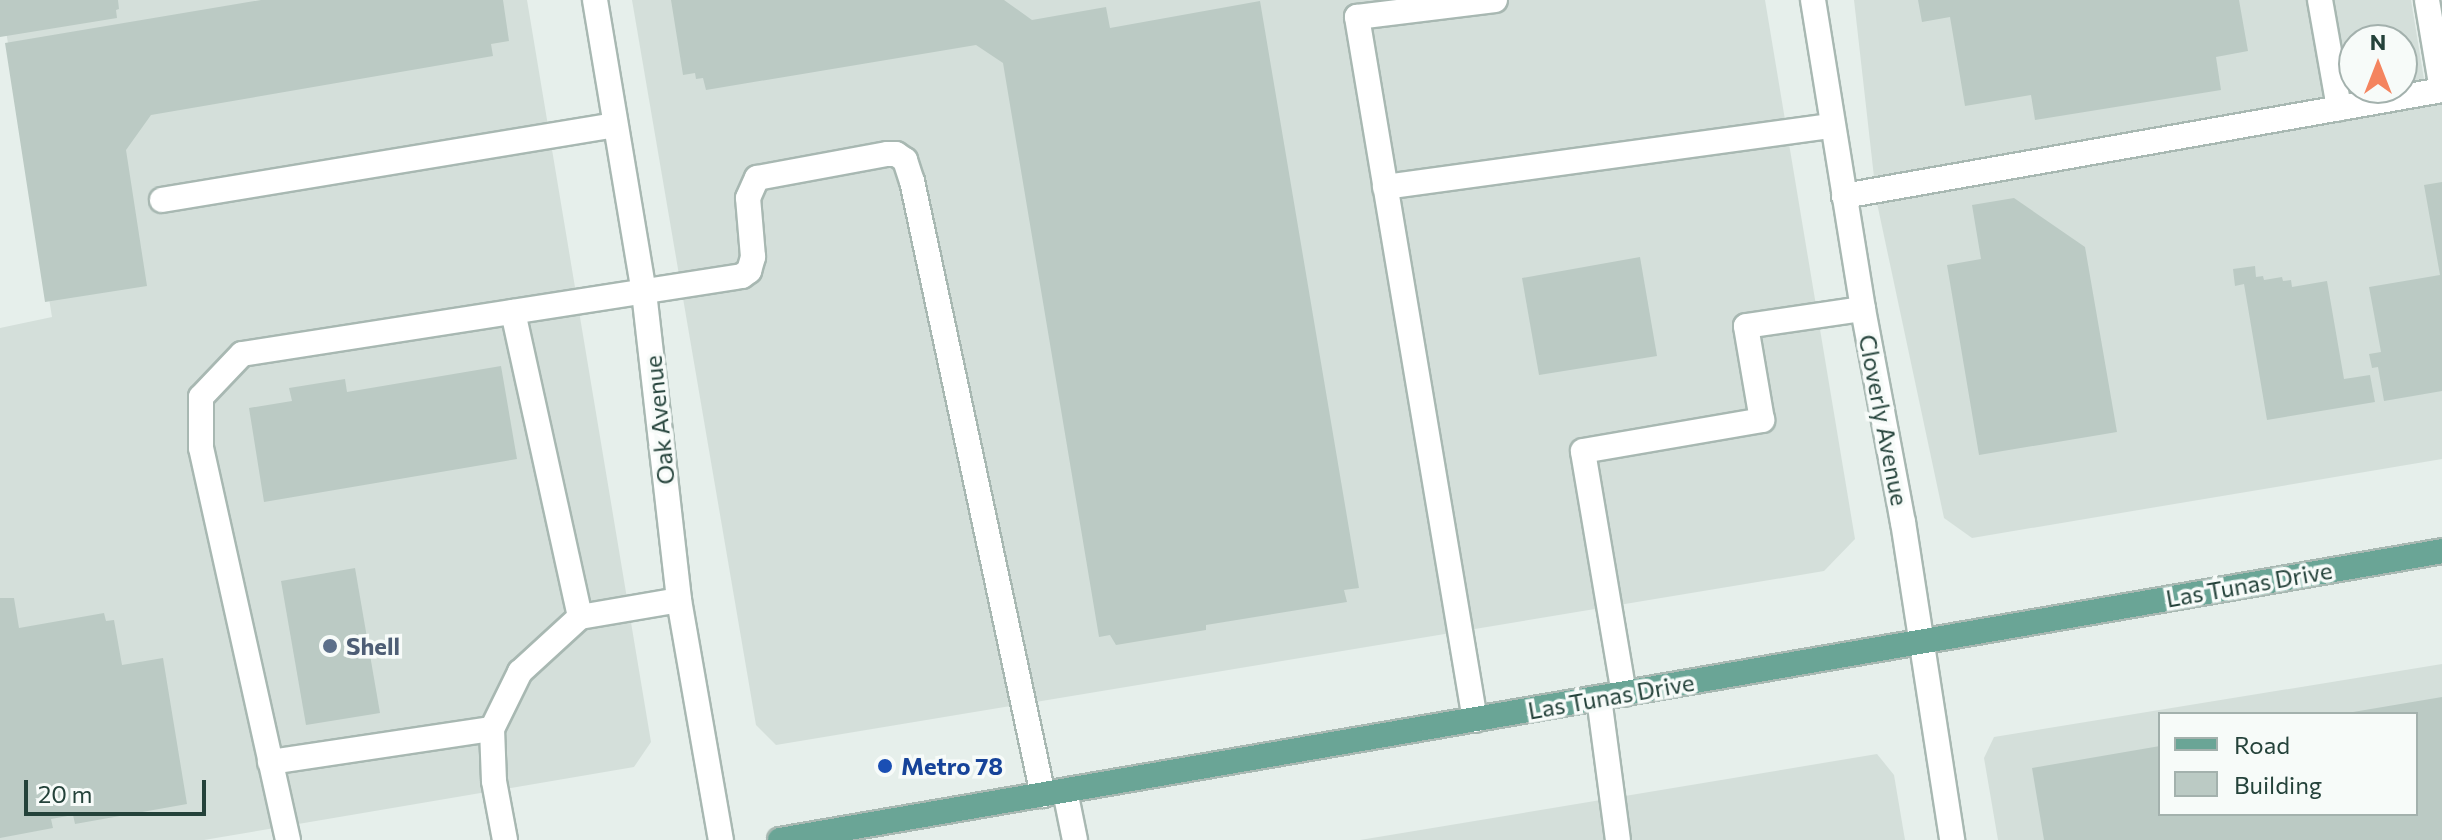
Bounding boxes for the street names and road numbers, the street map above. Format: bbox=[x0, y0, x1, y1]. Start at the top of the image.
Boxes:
street label: Cloverly Avenue bbox=[1853, 332, 1915, 508]
street label: Oak Avenue bbox=[638, 354, 680, 486]
street label: Las Tunas Drive bbox=[2164, 555, 2334, 613]
street label: Las Tunas Drive bbox=[1526, 667, 1696, 725]

